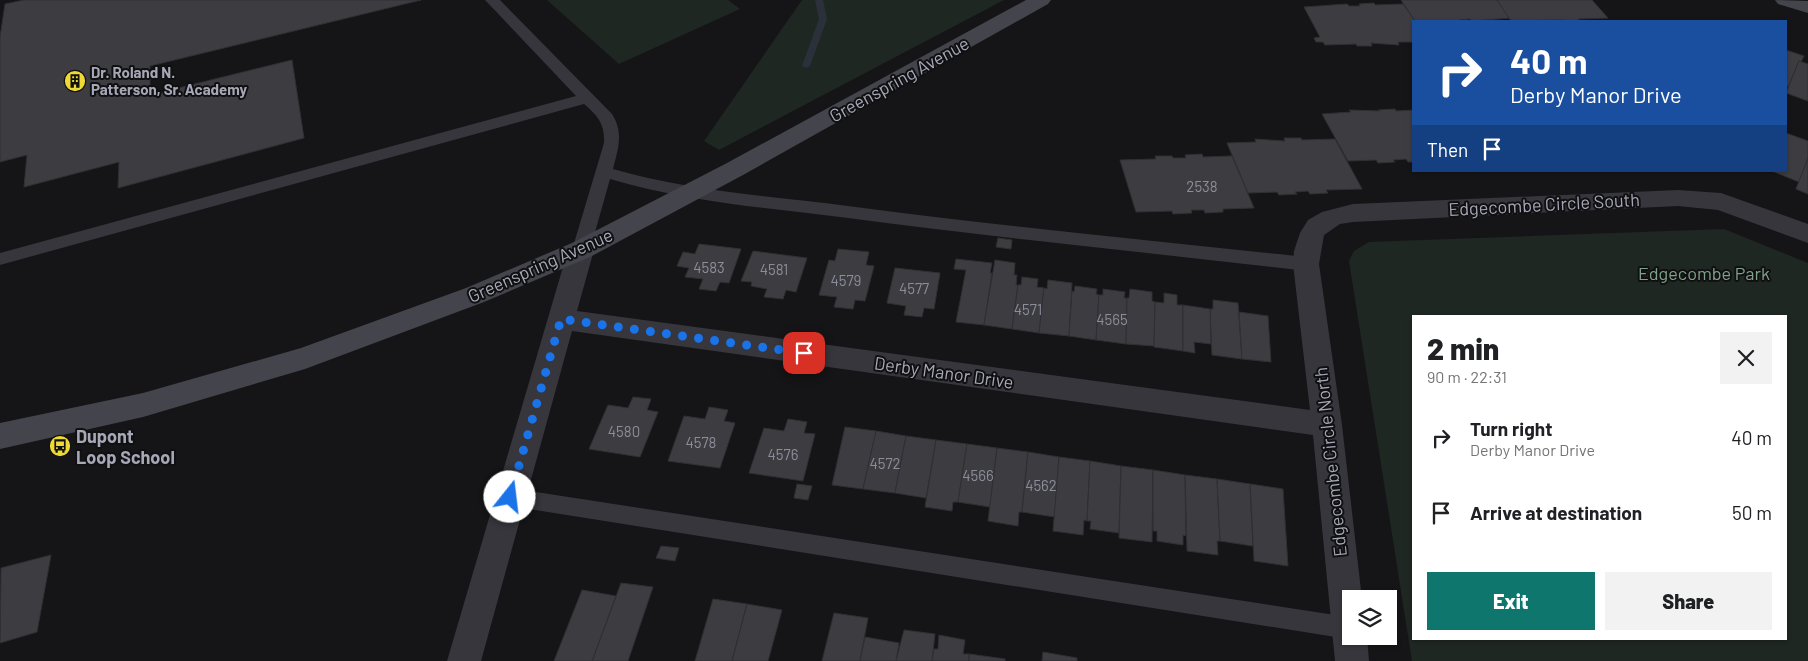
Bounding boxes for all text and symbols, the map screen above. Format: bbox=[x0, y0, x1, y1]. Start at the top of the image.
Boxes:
street label: Greenspring Avenue bbox=[825, 31, 973, 127]
text: 40 m bbox=[1510, 39, 1587, 81]
icon: right bbox=[1427, 40, 1492, 105]
place label: Dr. Roland N. Patterson, Sr. Academy bbox=[91, 63, 247, 98]
building icon: Dr. Roland N. Patterson, Sr. Academy bbox=[63, 69, 87, 93]
text: Derby Manor Drive bbox=[1510, 81, 1682, 107]
icon: arrive bbox=[1478, 135, 1506, 163]
text: Then bbox=[1427, 138, 1468, 161]
house number: 2538 bbox=[1186, 177, 1218, 195]
street label: Edgecombe Circle South bbox=[1448, 188, 1640, 220]
street label: Greenspring Avenue bbox=[464, 223, 616, 307]
house number: 4583 bbox=[693, 258, 725, 276]
house number: 4581 bbox=[760, 260, 788, 278]
park label: Edgecombe Park bbox=[1638, 262, 1770, 284]
house number: 4579 bbox=[831, 271, 861, 289]
house number: 4577 bbox=[899, 279, 929, 297]
house number: 4571 bbox=[1014, 300, 1042, 318]
house number: 4565 bbox=[1096, 310, 1128, 328]
text: 2 min bbox=[1427, 330, 1499, 366]
pin bbox=[783, 332, 825, 374]
button: close bbox=[1720, 332, 1772, 384]
icon: arrive bbox=[790, 339, 818, 367]
street label: Derby Manor Drive bbox=[873, 351, 1015, 393]
street label: Edgecombe Circle North bbox=[1309, 366, 1351, 558]
text: 90 m · 22:31 bbox=[1427, 367, 1507, 386]
text: Turn right bbox=[1470, 417, 1552, 440]
house number: 4580 bbox=[608, 422, 640, 440]
icon: right bbox=[1427, 424, 1455, 452]
place label: Dupont Loop School bbox=[76, 425, 175, 468]
text: 40 m bbox=[1731, 426, 1772, 449]
house number: 4578 bbox=[686, 433, 716, 451]
bus stop icon: Dupont Loop School bbox=[48, 434, 72, 458]
text: Derby Manor Drive bbox=[1470, 440, 1595, 459]
house number: 4576 bbox=[768, 445, 798, 463]
house number: 4572 bbox=[869, 454, 901, 472]
house number: 4566 bbox=[962, 466, 994, 484]
position arrow bbox=[483, 470, 535, 522]
house number: 4562 bbox=[1025, 476, 1057, 494]
icon: arrive bbox=[1427, 499, 1455, 527]
text: Arrive at destination bbox=[1470, 501, 1642, 524]
text: 50 m bbox=[1732, 501, 1772, 524]
button: Exit bbox=[1427, 572, 1595, 630]
button: Share bbox=[1605, 572, 1772, 630]
map controls bbox=[1342, 590, 1397, 645]
button: layers bbox=[1342, 590, 1397, 645]

